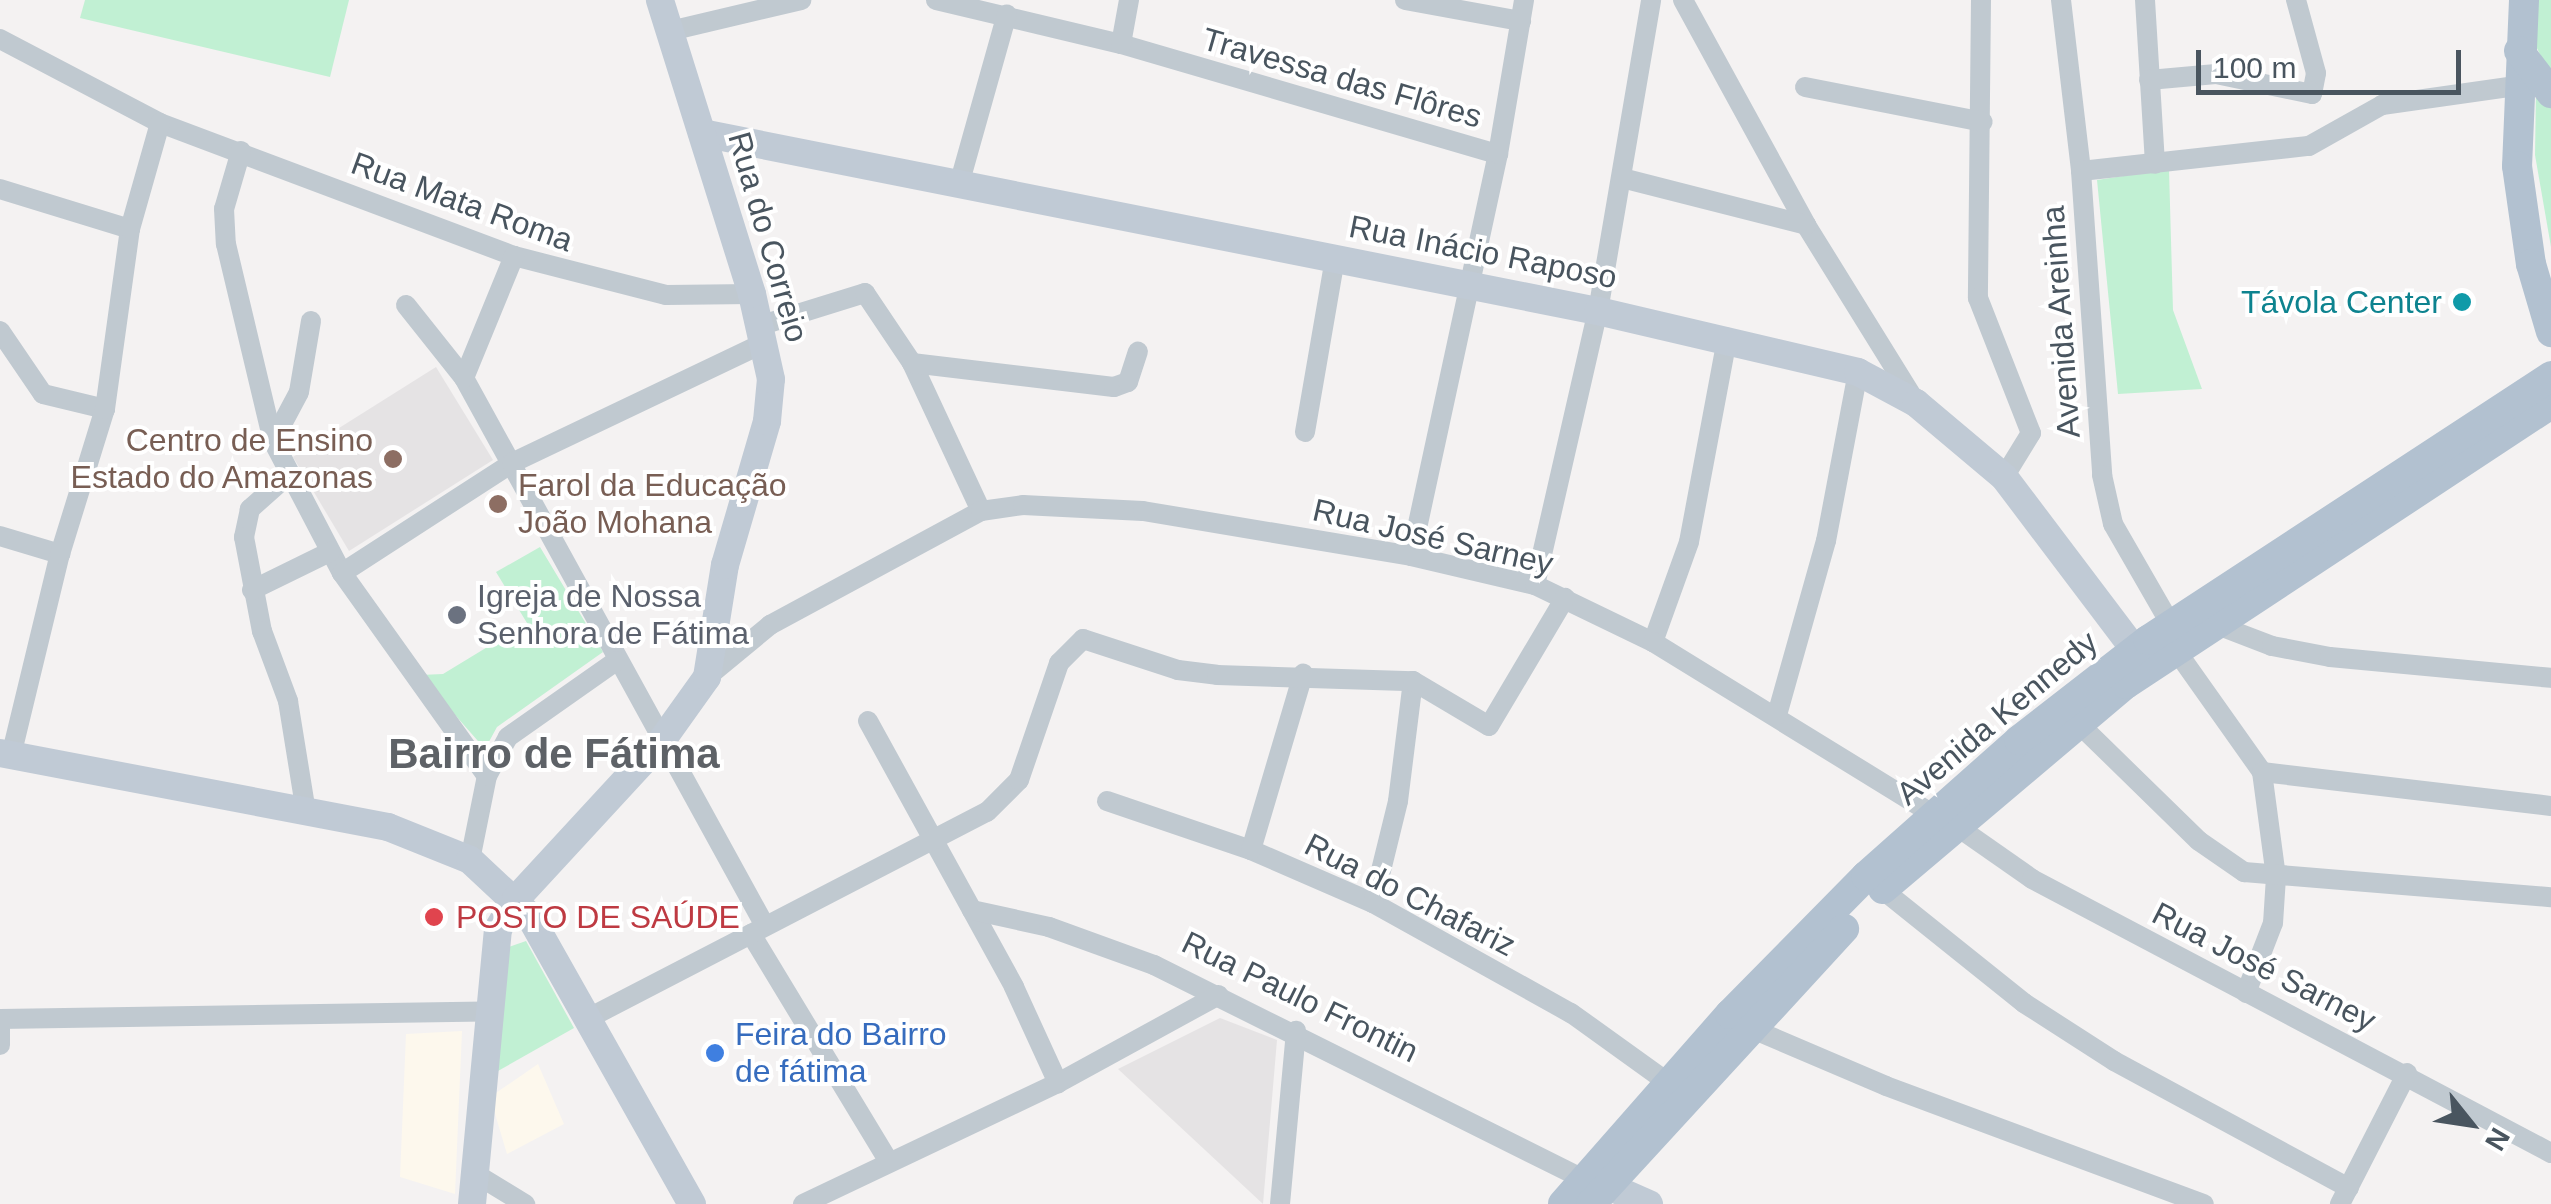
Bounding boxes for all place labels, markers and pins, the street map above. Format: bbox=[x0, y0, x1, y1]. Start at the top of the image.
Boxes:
place label: Távola Center bbox=[2241, 283, 2442, 321]
marker: Távola Center bbox=[2451, 291, 2473, 313]
place label: Centro de Ensino Estado do Amazonas bbox=[69, 422, 373, 497]
marker: Centro de Ensino Estado do Amazonas bbox=[382, 448, 404, 470]
place label: Farol da Educação João Mohana bbox=[518, 467, 787, 542]
marker: Farol da Educação João Mohana bbox=[487, 493, 509, 515]
place label: Igreja de Nossa Senhora de Fátima bbox=[477, 578, 749, 653]
marker: Igreja de Nossa Senhora de Fátima bbox=[446, 604, 468, 626]
place label: POSTO DE SAÚDE bbox=[456, 898, 740, 936]
marker: POSTO DE SAÚDE bbox=[421, 904, 447, 930]
place label: Feira do Bairro de fátima bbox=[735, 1016, 947, 1091]
marker: Feira do Bairro de fátima bbox=[704, 1042, 726, 1064]

